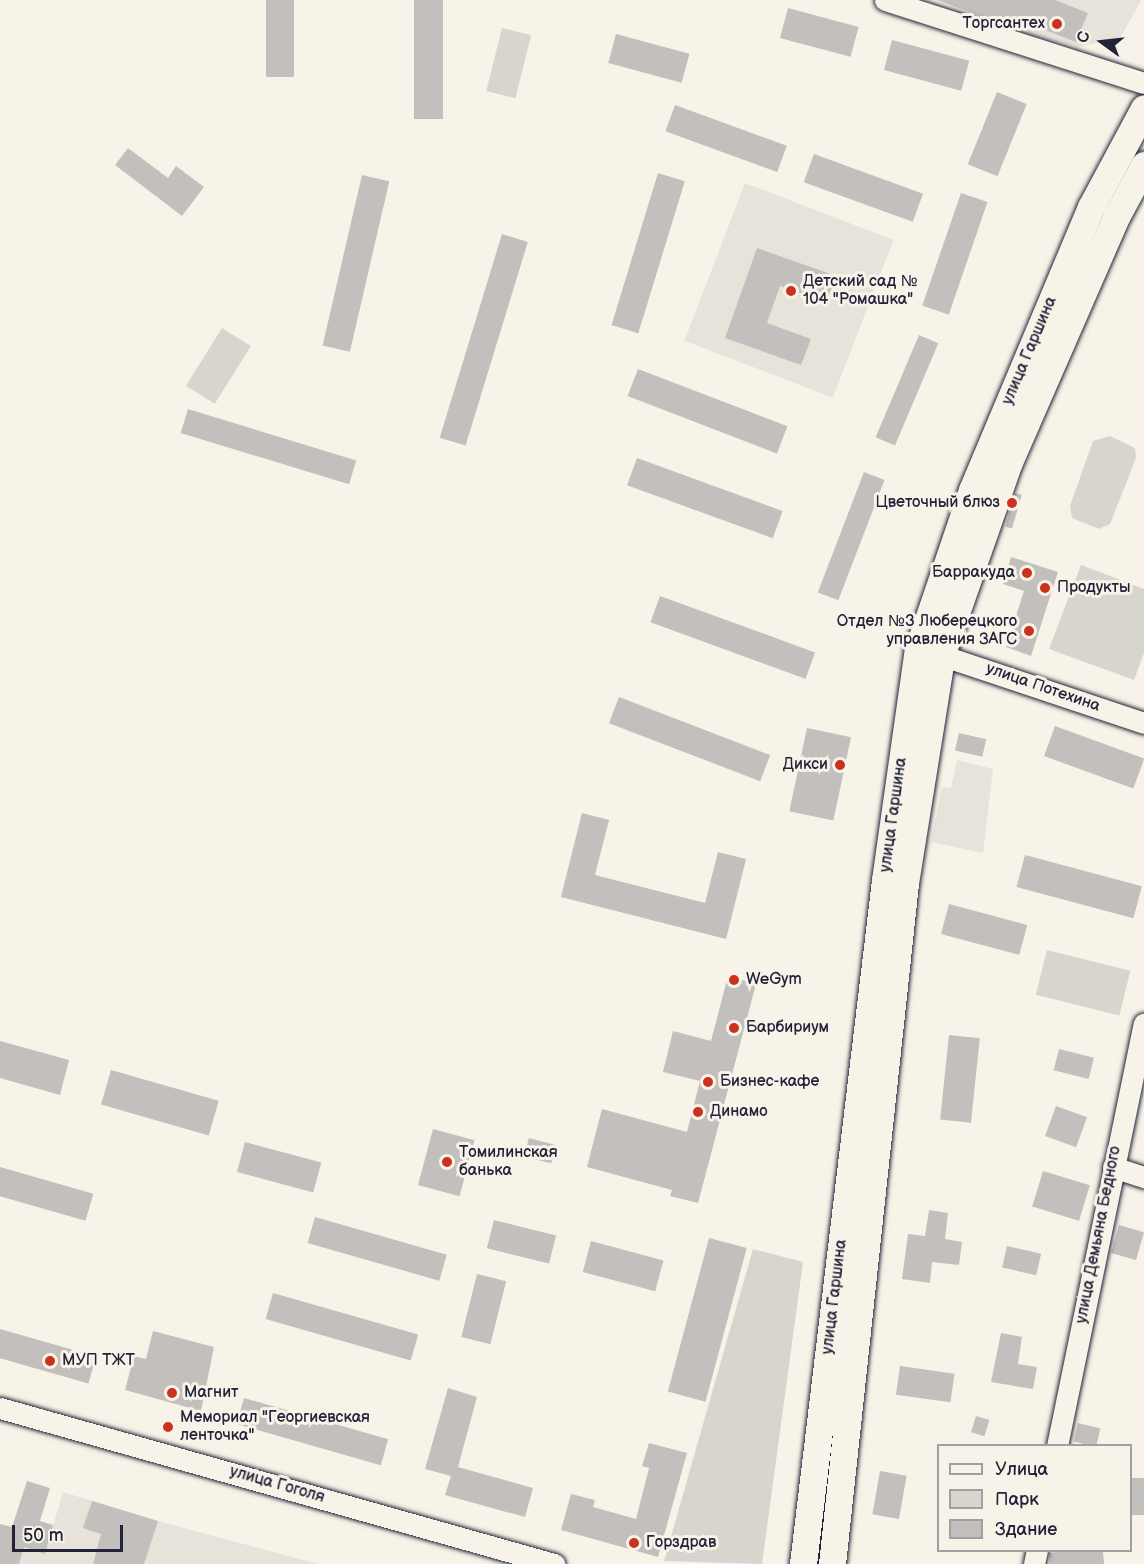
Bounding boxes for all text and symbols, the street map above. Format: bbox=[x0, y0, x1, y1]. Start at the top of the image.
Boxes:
north arrow bbox=[1072, 12, 1132, 72]
place label: Торгсантех bbox=[963, 14, 1045, 34]
marker: Торгсантех bbox=[1050, 17, 1064, 31]
text: С bbox=[1074, 29, 1095, 45]
place label: Детский сад № 104 "Ромашка" bbox=[803, 272, 918, 310]
marker: Детский сад № 104 "Ромашка" bbox=[784, 284, 798, 298]
street label: улица Гаршина bbox=[999, 294, 1061, 408]
place label: Цветочный блюз bbox=[875, 493, 1000, 513]
marker: Цветочный блюз bbox=[1005, 496, 1019, 510]
place label: Барракуда bbox=[932, 563, 1015, 583]
marker: Барракуда bbox=[1020, 566, 1034, 580]
place label: Продукты bbox=[1057, 578, 1130, 598]
marker: Продукты bbox=[1038, 581, 1052, 595]
place label: Отдел №3 Люберецкого управления ЗАГС bbox=[837, 612, 1017, 650]
marker: Отдел №3 Люберецкого управления ЗАГС bbox=[1022, 624, 1036, 638]
street label: улица Потехина bbox=[983, 659, 1103, 717]
place label: Дикси bbox=[783, 755, 828, 775]
street label: улица Гаршина bbox=[876, 756, 912, 874]
marker: Дикси bbox=[833, 758, 847, 772]
place label: WeGym bbox=[746, 970, 802, 990]
marker: WeGym bbox=[727, 973, 741, 987]
place label: Барбириум bbox=[746, 1018, 829, 1038]
marker: Барбириум bbox=[727, 1021, 741, 1035]
place label: Бизнес-кафе bbox=[720, 1072, 819, 1092]
marker: Бизнес-кафе bbox=[701, 1075, 715, 1089]
place label: Динамо bbox=[710, 1102, 768, 1122]
marker: Динамо bbox=[691, 1105, 705, 1119]
place label: Томилинская банька bbox=[459, 1143, 558, 1181]
street label: улица Демьяна Бедного bbox=[1072, 1145, 1126, 1325]
marker: Томилинская банька bbox=[440, 1155, 454, 1169]
street label: улица Гаршина bbox=[818, 1238, 852, 1356]
place label: МУП ТЖТ bbox=[62, 1351, 135, 1371]
marker: МУП ТЖТ bbox=[43, 1354, 57, 1368]
place label: Магнит bbox=[184, 1383, 239, 1403]
marker: Магнит bbox=[165, 1386, 179, 1400]
place label: Мемориал "Георгиевская ленточка" bbox=[180, 1408, 370, 1446]
marker: Мемориал "Георгиевская ленточка" bbox=[161, 1420, 175, 1434]
legend bbox=[937, 1444, 1132, 1552]
text: Улица bbox=[995, 1459, 1048, 1480]
street label: улица Гоголя bbox=[227, 1462, 327, 1508]
text: Парк bbox=[995, 1489, 1039, 1510]
scale bar bbox=[15, 1513, 126, 1551]
text: Здание bbox=[995, 1519, 1057, 1540]
text: 50 m bbox=[23, 1525, 64, 1546]
place label: Горздрав bbox=[646, 1533, 716, 1553]
marker: Горздрав bbox=[627, 1536, 641, 1550]

